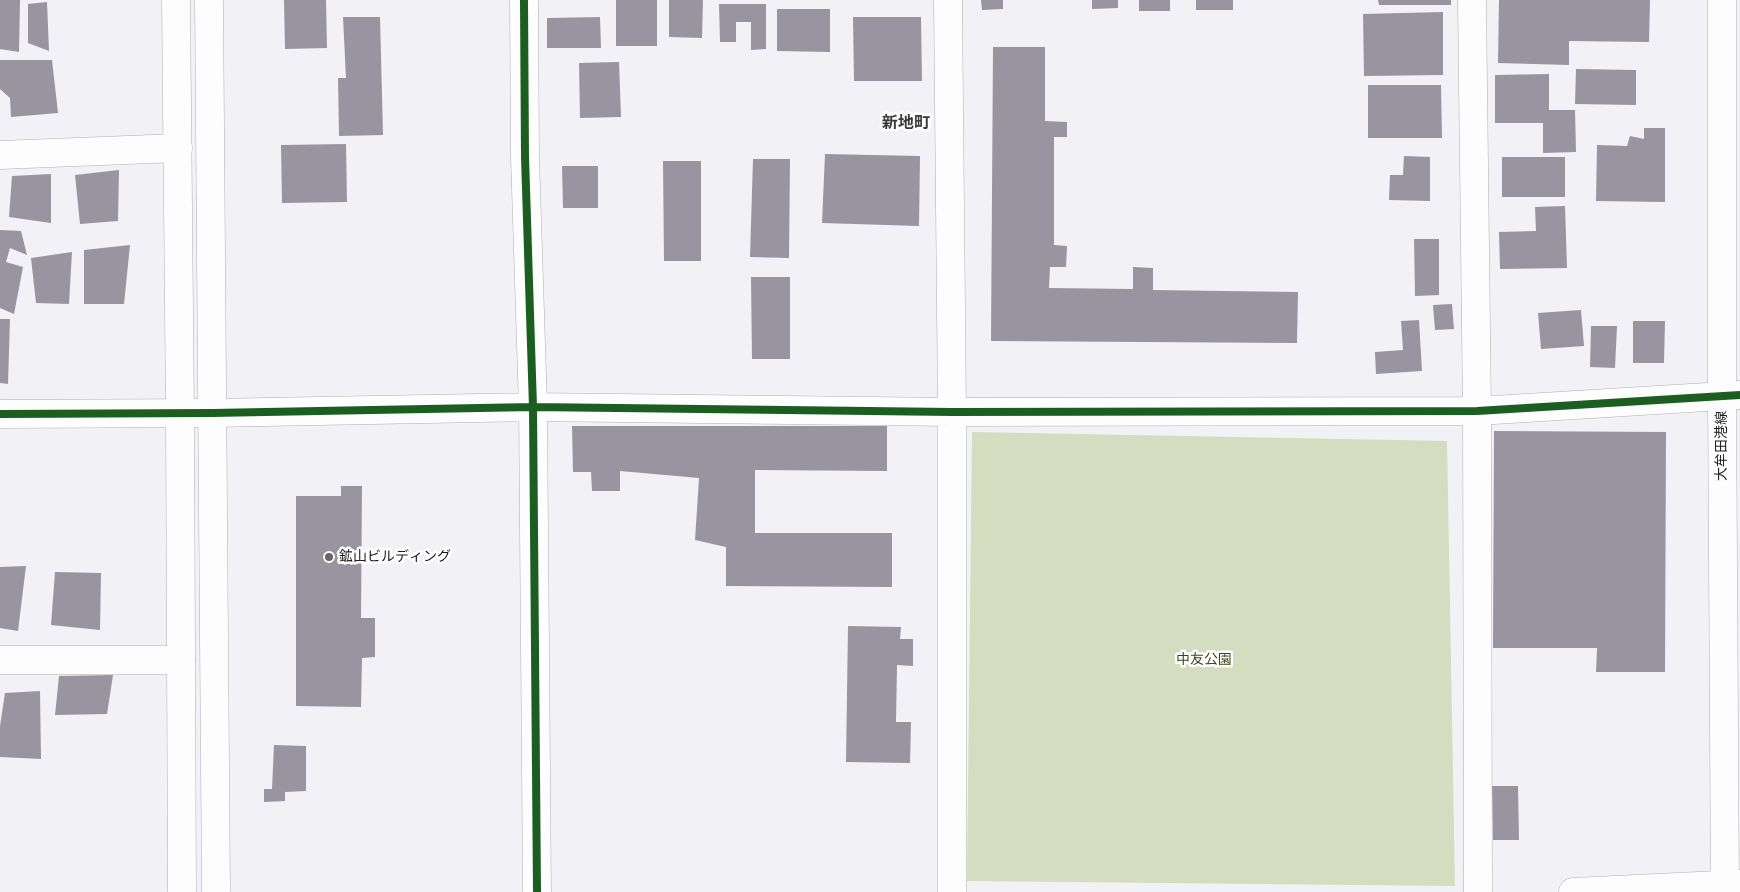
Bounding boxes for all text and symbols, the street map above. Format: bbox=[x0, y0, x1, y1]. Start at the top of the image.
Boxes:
district label: 新地町 bbox=[882, 114, 930, 134]
street label: 大牟田港線 bbox=[1714, 411, 1730, 481]
place label: 鉱山ビルディング bbox=[339, 549, 451, 565]
marker: 鉱山ビルディング bbox=[323, 551, 335, 563]
park label: 中友公園 bbox=[1176, 652, 1232, 668]

